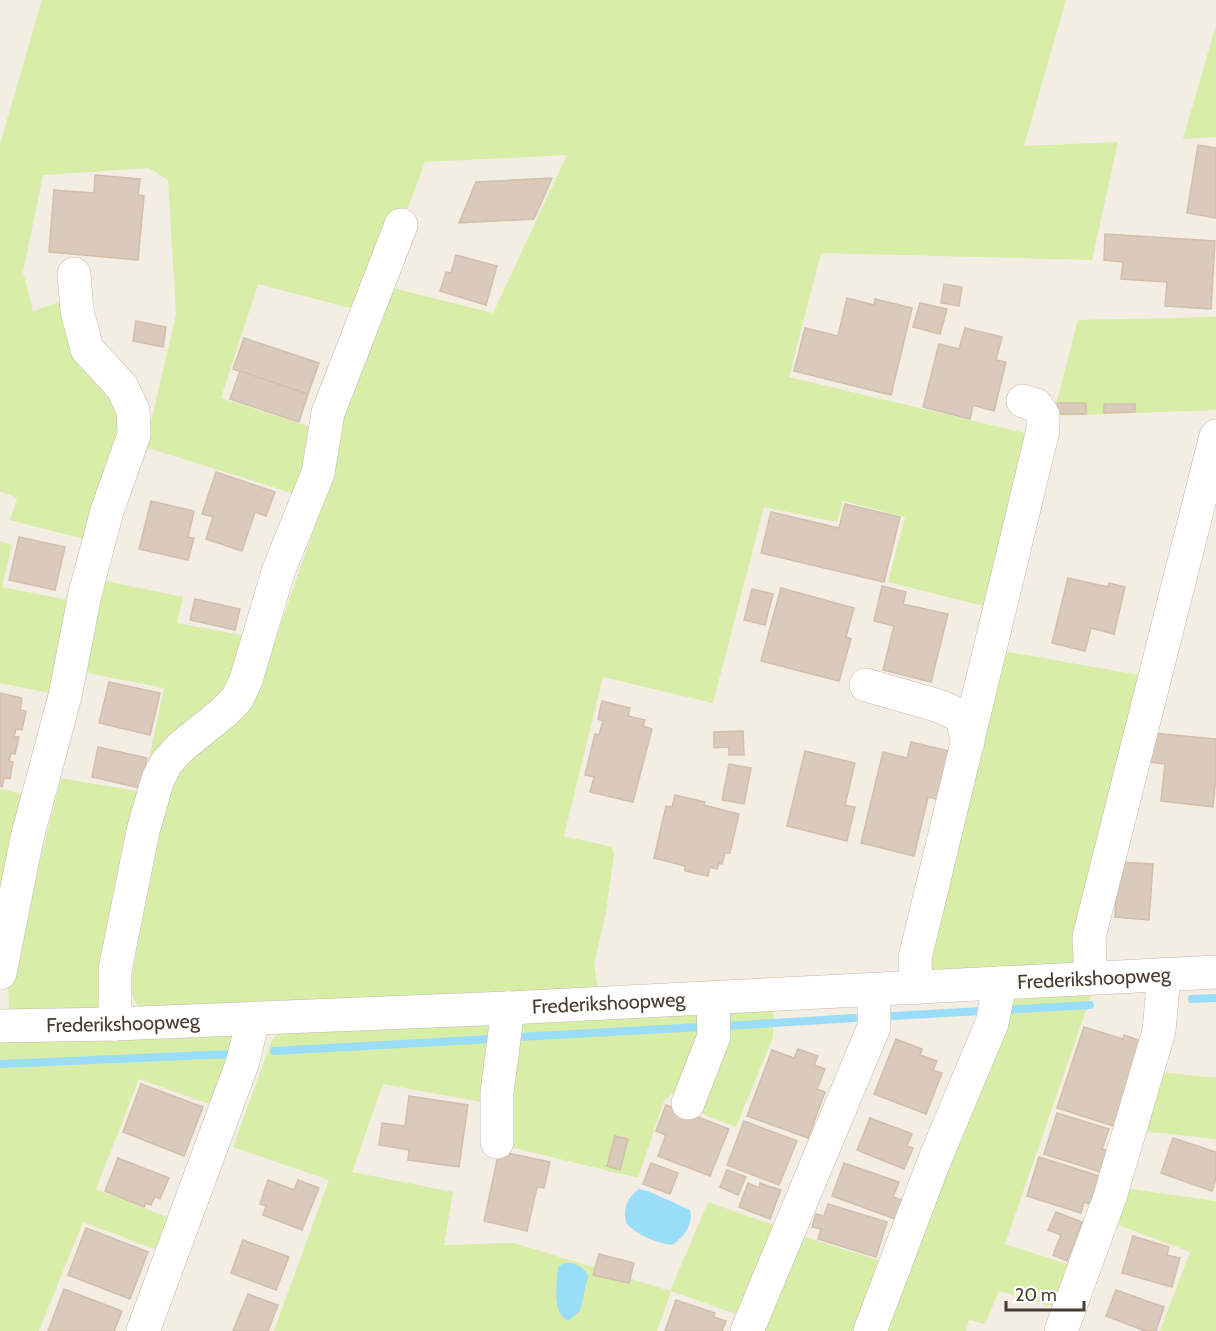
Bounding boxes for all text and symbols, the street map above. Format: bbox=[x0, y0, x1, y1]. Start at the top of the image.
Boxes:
street label: Frederikshoopweg bbox=[1017, 962, 1172, 994]
street label: Frederikshoopweg bbox=[531, 987, 687, 1019]
street label: Frederikshoopweg bbox=[46, 1009, 201, 1037]
scale bar bbox=[1006, 1274, 1084, 1312]
text: 20 m bbox=[1015, 1284, 1057, 1306]

